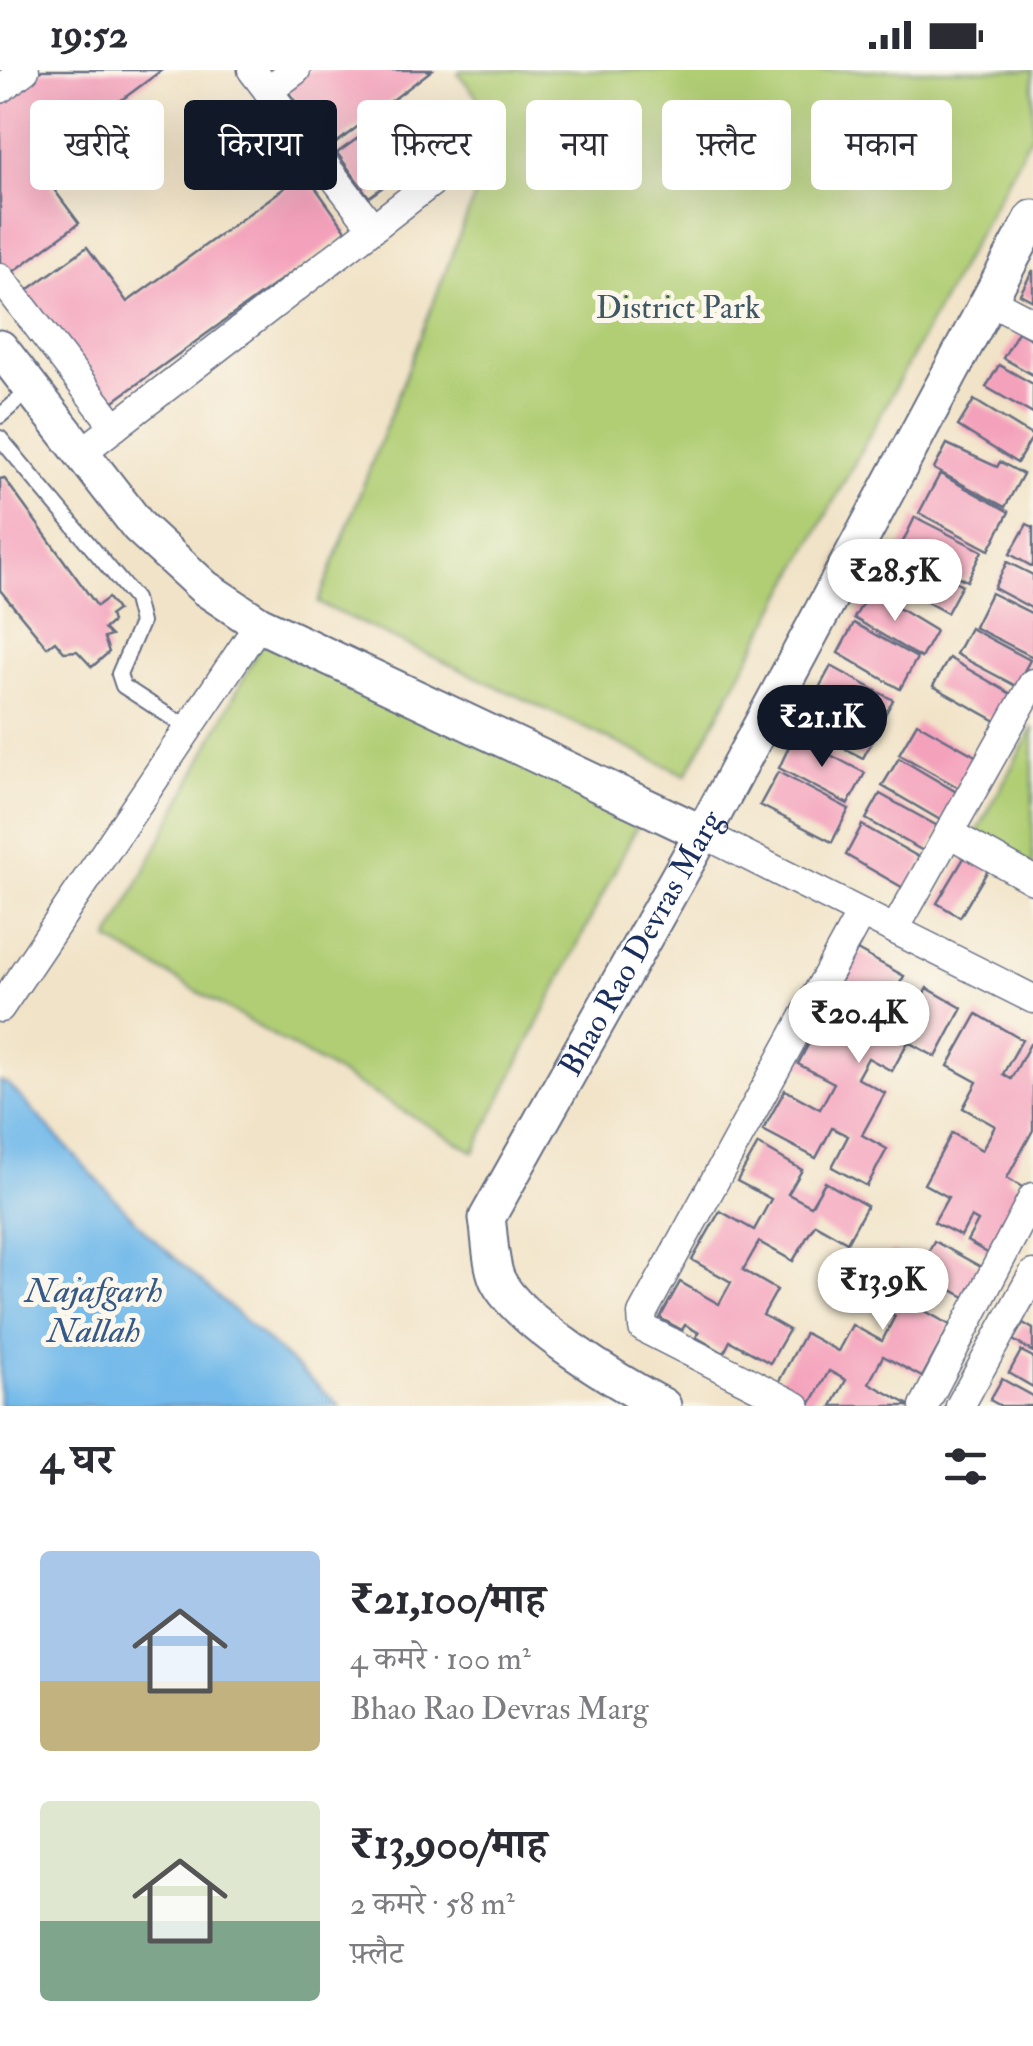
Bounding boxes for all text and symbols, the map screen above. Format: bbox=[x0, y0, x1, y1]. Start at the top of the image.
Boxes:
text: 19:52 bbox=[50, 11, 128, 59]
chip: खरीदें bbox=[30, 100, 164, 190]
chip: किराया bbox=[184, 100, 337, 190]
chip: फ़िल्टर bbox=[357, 100, 506, 190]
chip: नया bbox=[526, 100, 642, 190]
chip: फ़्लैट bbox=[662, 100, 791, 190]
chip: मकान bbox=[811, 100, 952, 190]
park label: District Park bbox=[596, 288, 760, 328]
pin: ₹28.5K bbox=[814, 539, 976, 624]
text: ₹28.5K bbox=[849, 551, 941, 591]
pin: ₹21.1K bbox=[741, 685, 903, 770]
text: ₹21.1K bbox=[779, 697, 865, 737]
street label: Bhao Rao Devras Marg bbox=[551, 802, 732, 1083]
pin: ₹20.4K bbox=[778, 981, 940, 1066]
text: ₹20.4K bbox=[810, 993, 908, 1033]
pin: ₹13.9K bbox=[802, 1248, 964, 1333]
text: ₹13.9K bbox=[840, 1260, 926, 1300]
water label: Najafgarh Nallah bbox=[23, 1269, 163, 1353]
text: 4 घर bbox=[40, 1434, 113, 1486]
icon: filters bbox=[938, 1439, 993, 1494]
text: ₹21,100/माह bbox=[350, 1574, 545, 1626]
icon: home bbox=[120, 1591, 240, 1711]
text: 4 कमरे · 100 m² bbox=[350, 1639, 531, 1679]
text: Bhao Rao Devras Marg bbox=[350, 1689, 649, 1729]
text: ₹13,900/माह bbox=[350, 1819, 547, 1871]
icon: home bbox=[120, 1841, 240, 1961]
text: 2 कमरे · 58 m² bbox=[350, 1884, 515, 1924]
text: फ़्लैट bbox=[350, 1934, 403, 1974]

